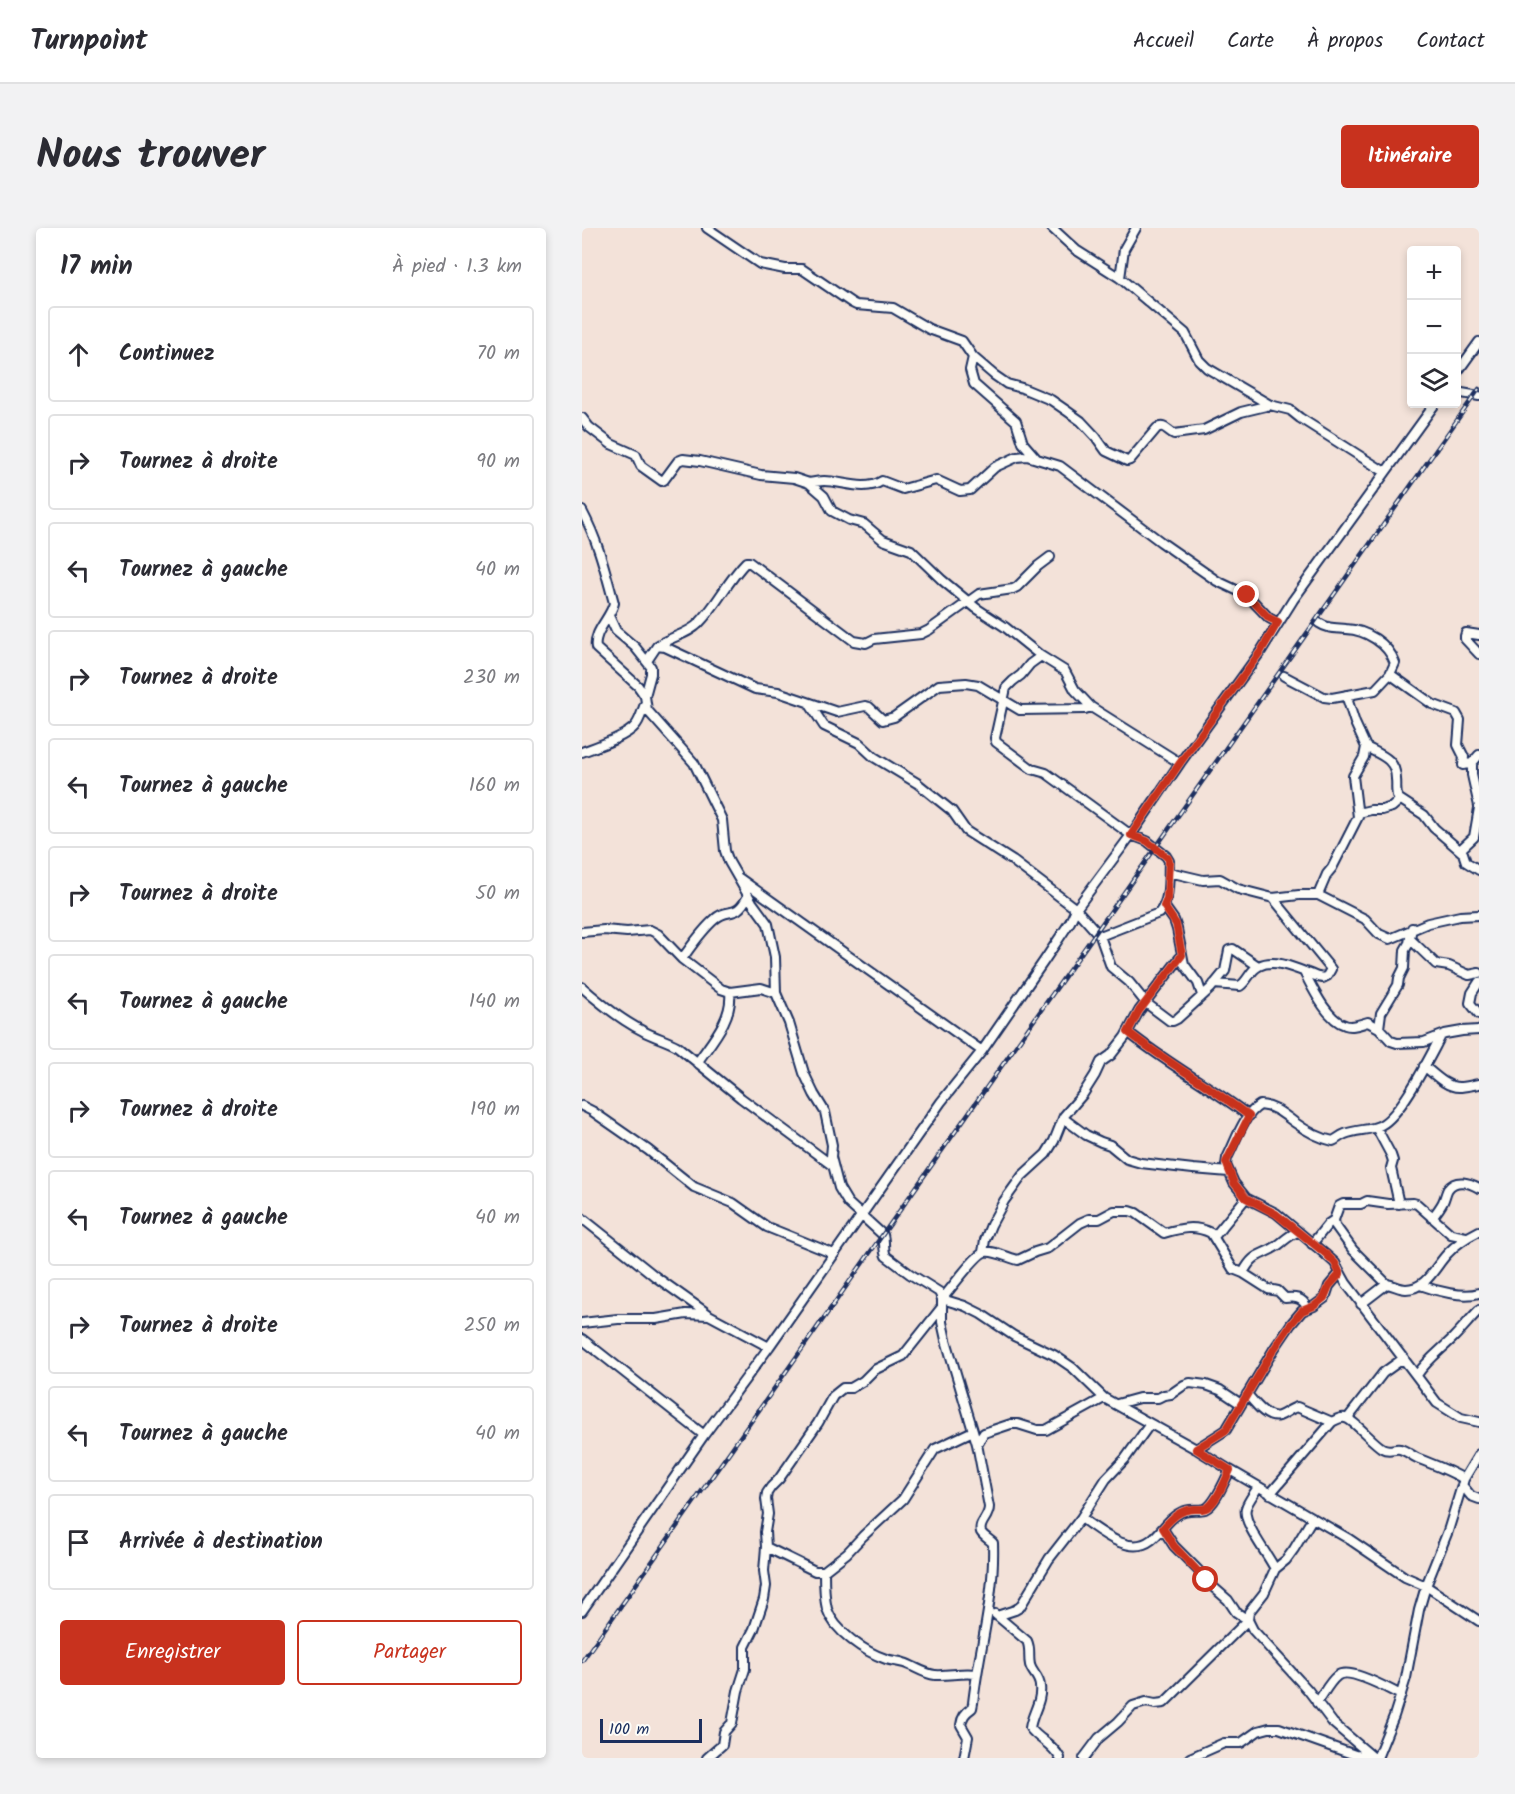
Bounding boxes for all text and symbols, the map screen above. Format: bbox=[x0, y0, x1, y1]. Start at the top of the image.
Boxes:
text: Turnpoint bbox=[30, 19, 148, 64]
text: Accueil bbox=[1133, 25, 1194, 58]
text: Carte bbox=[1227, 25, 1274, 58]
text: À propos bbox=[1307, 25, 1383, 58]
text: Contact bbox=[1416, 25, 1485, 58]
text: Nous trouver bbox=[36, 123, 265, 190]
button: Itinéraire bbox=[1341, 125, 1479, 188]
text: 17 min bbox=[60, 246, 133, 288]
map controls bbox=[1407, 246, 1461, 408]
button: + bbox=[1407, 246, 1461, 300]
text: À pied · 1.3 km bbox=[392, 251, 522, 283]
button: − bbox=[1407, 300, 1461, 354]
text: Continuez bbox=[119, 337, 215, 372]
icon: ahead bbox=[62, 338, 95, 371]
text: 70 m bbox=[477, 338, 520, 370]
button: layers bbox=[1407, 354, 1461, 408]
text: Tournez à droite bbox=[119, 445, 278, 480]
icon: right bbox=[62, 446, 95, 479]
text: 90 m bbox=[476, 446, 520, 478]
text: Tournez à gauche bbox=[119, 553, 288, 588]
icon: left bbox=[62, 554, 95, 587]
text: 40 m bbox=[475, 554, 520, 586]
route end bbox=[1233, 581, 1259, 607]
text: Tournez à droite bbox=[119, 661, 278, 696]
icon: right bbox=[62, 662, 95, 695]
text: 230 m bbox=[463, 662, 520, 694]
text: Tournez à gauche bbox=[119, 769, 288, 804]
icon: left bbox=[62, 770, 95, 803]
text: 160 m bbox=[469, 770, 520, 802]
text: Tournez à droite bbox=[119, 877, 278, 912]
icon: right bbox=[62, 878, 95, 911]
text: 50 m bbox=[475, 878, 520, 910]
text: Tournez à gauche bbox=[119, 985, 288, 1020]
icon: left bbox=[62, 986, 95, 1019]
text: 140 m bbox=[469, 986, 520, 1018]
text: Tournez à droite bbox=[119, 1093, 278, 1128]
icon: right bbox=[62, 1094, 95, 1127]
text: 190 m bbox=[470, 1094, 520, 1126]
text: Tournez à gauche bbox=[119, 1201, 288, 1236]
icon: left bbox=[62, 1202, 95, 1235]
text: 40 m bbox=[475, 1202, 520, 1234]
text: Tournez à droite bbox=[119, 1309, 278, 1344]
icon: right bbox=[62, 1310, 95, 1343]
text: 250 m bbox=[464, 1310, 520, 1342]
text: Tournez à gauche bbox=[119, 1417, 288, 1452]
icon: left bbox=[62, 1418, 95, 1451]
text: 40 m bbox=[475, 1418, 520, 1450]
text: Arrivée à destination bbox=[119, 1525, 323, 1560]
icon: arrive bbox=[62, 1526, 95, 1559]
route start bbox=[1192, 1566, 1218, 1592]
button: Enregistrer bbox=[60, 1620, 285, 1685]
button: Partager bbox=[297, 1620, 522, 1685]
scale bar bbox=[600, 1716, 702, 1744]
text: 100 m bbox=[609, 1717, 649, 1742]

